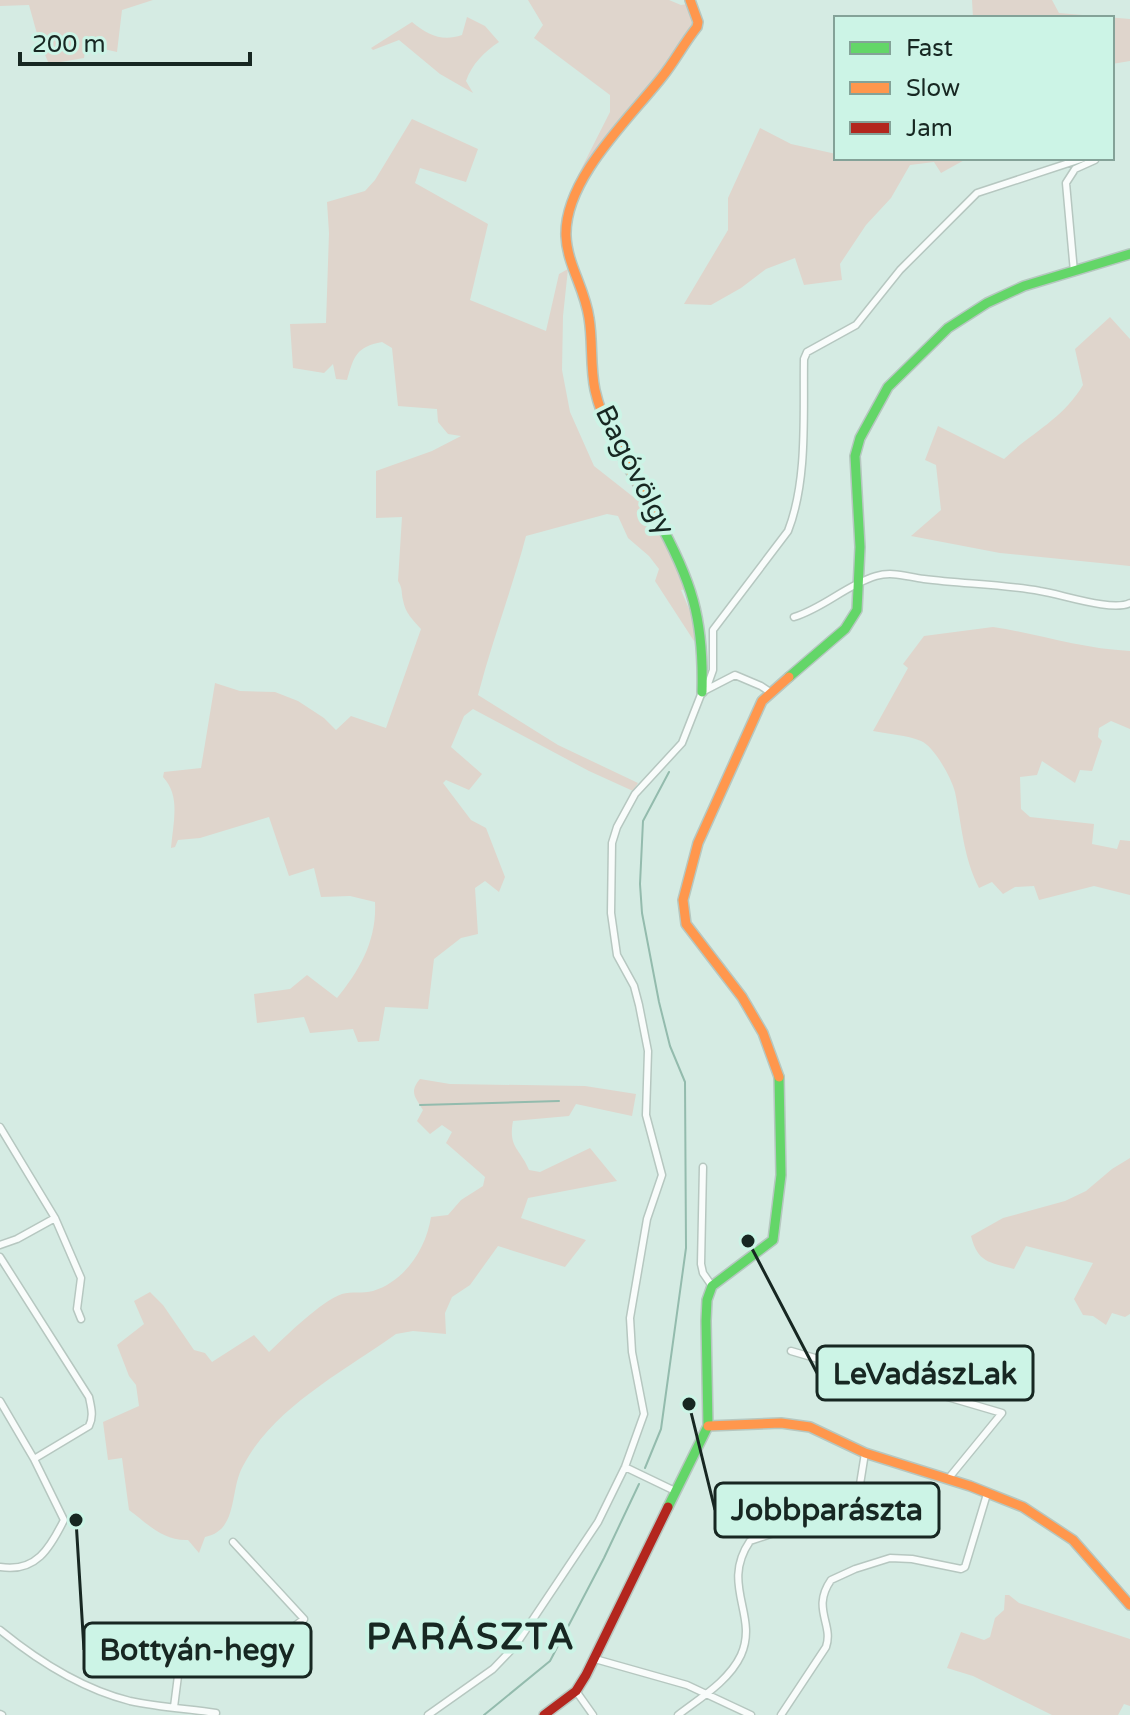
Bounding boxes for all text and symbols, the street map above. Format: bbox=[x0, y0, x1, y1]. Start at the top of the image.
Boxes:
scale bar bbox=[20, 16, 250, 66]
legend bbox=[834, 16, 1114, 160]
text: 200 m bbox=[32, 30, 106, 59]
text: Fast bbox=[906, 34, 953, 63]
text: Slow bbox=[906, 74, 960, 103]
text: Jam bbox=[906, 114, 953, 143]
street label: Bagóvölgy bbox=[588, 399, 682, 541]
callout: LeVadászLak bbox=[817, 1346, 1033, 1400]
text: LeVadászLak bbox=[833, 1356, 1017, 1393]
callout: Jobbparászta bbox=[715, 1483, 939, 1537]
text: Jobbparászta bbox=[730, 1492, 923, 1529]
district label: PARÁSZTA bbox=[366, 1615, 576, 1659]
callout: Bottyán-hegy bbox=[84, 1623, 311, 1677]
text: Bottyán-hegy bbox=[99, 1632, 295, 1669]

